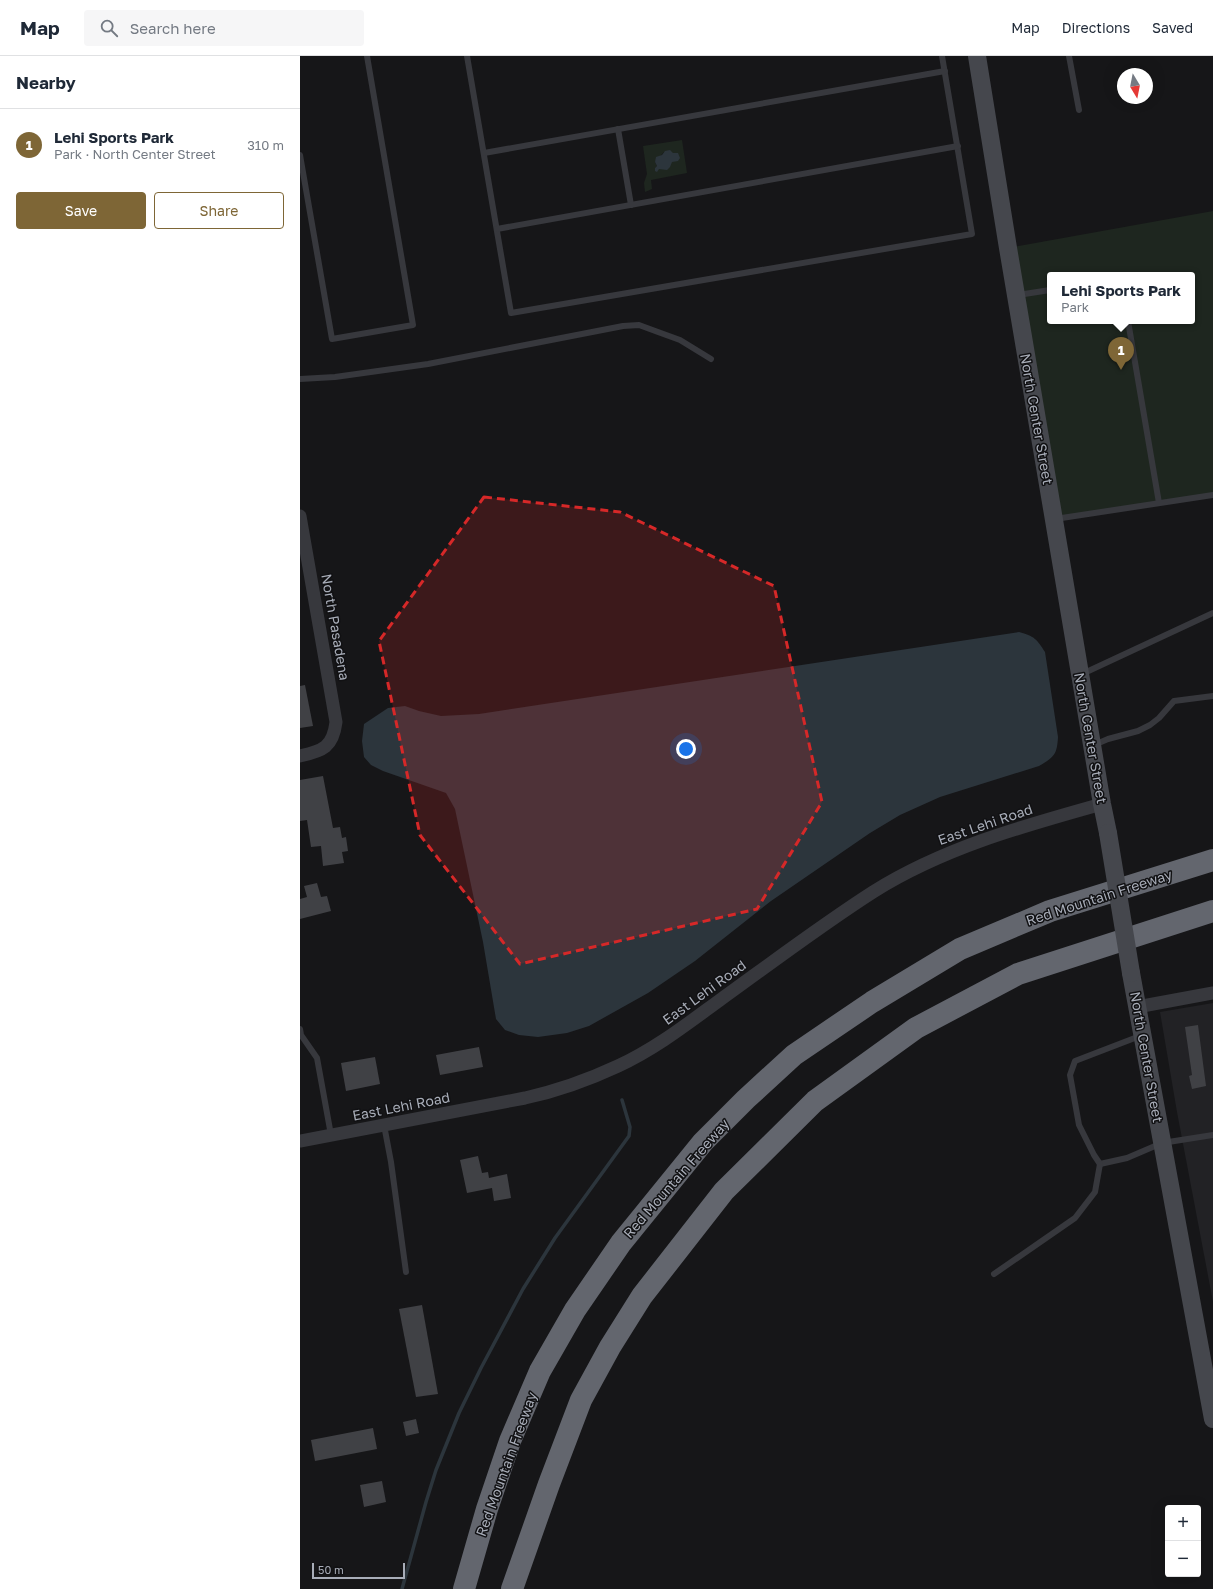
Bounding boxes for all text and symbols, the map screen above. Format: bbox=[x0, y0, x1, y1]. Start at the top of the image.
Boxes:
search box bbox=[84, 10, 364, 46]
text: Map bbox=[20, 16, 60, 39]
icon: search bbox=[98, 17, 120, 39]
text: Search here bbox=[130, 19, 216, 37]
text: Map bbox=[1011, 19, 1040, 36]
text: Directions bbox=[1062, 19, 1130, 36]
text: Saved bbox=[1152, 19, 1193, 36]
north arrow bbox=[1117, 68, 1153, 104]
text: Nearby bbox=[16, 72, 76, 93]
text: Lehi Sports Park bbox=[54, 128, 174, 146]
text: 1 bbox=[26, 137, 32, 153]
text: 310 m bbox=[247, 137, 284, 153]
text: Park · North Center Street bbox=[54, 146, 216, 162]
button: Save bbox=[16, 192, 146, 229]
button: Share bbox=[154, 192, 284, 229]
popup bbox=[1047, 272, 1195, 324]
text: Lehi Sports Park bbox=[1061, 281, 1181, 299]
text: Park bbox=[1061, 299, 1089, 315]
pin: 1 bbox=[1108, 337, 1134, 370]
street label: North Center Street bbox=[1017, 352, 1057, 486]
street label: North Pasadena bbox=[318, 572, 354, 682]
street label: North Center Street bbox=[1071, 671, 1111, 805]
your location bbox=[676, 739, 696, 759]
street label: East Lehi Road bbox=[935, 800, 1035, 848]
street label: Red Mountain Freeway bbox=[1024, 865, 1174, 929]
street label: East Lehi Road bbox=[659, 956, 749, 1028]
street label: North Center Street bbox=[1127, 990, 1167, 1124]
street label: East Lehi Road bbox=[351, 1088, 451, 1124]
street label: Red Mountain Freeway bbox=[620, 1115, 733, 1241]
street label: Red Mountain Freeway bbox=[472, 1389, 540, 1539]
map controls bbox=[1165, 1505, 1201, 1577]
button: + bbox=[1165, 1505, 1201, 1541]
button: − bbox=[1165, 1541, 1201, 1577]
scale bar bbox=[312, 1561, 405, 1580]
text: 50 m bbox=[318, 1563, 344, 1576]

